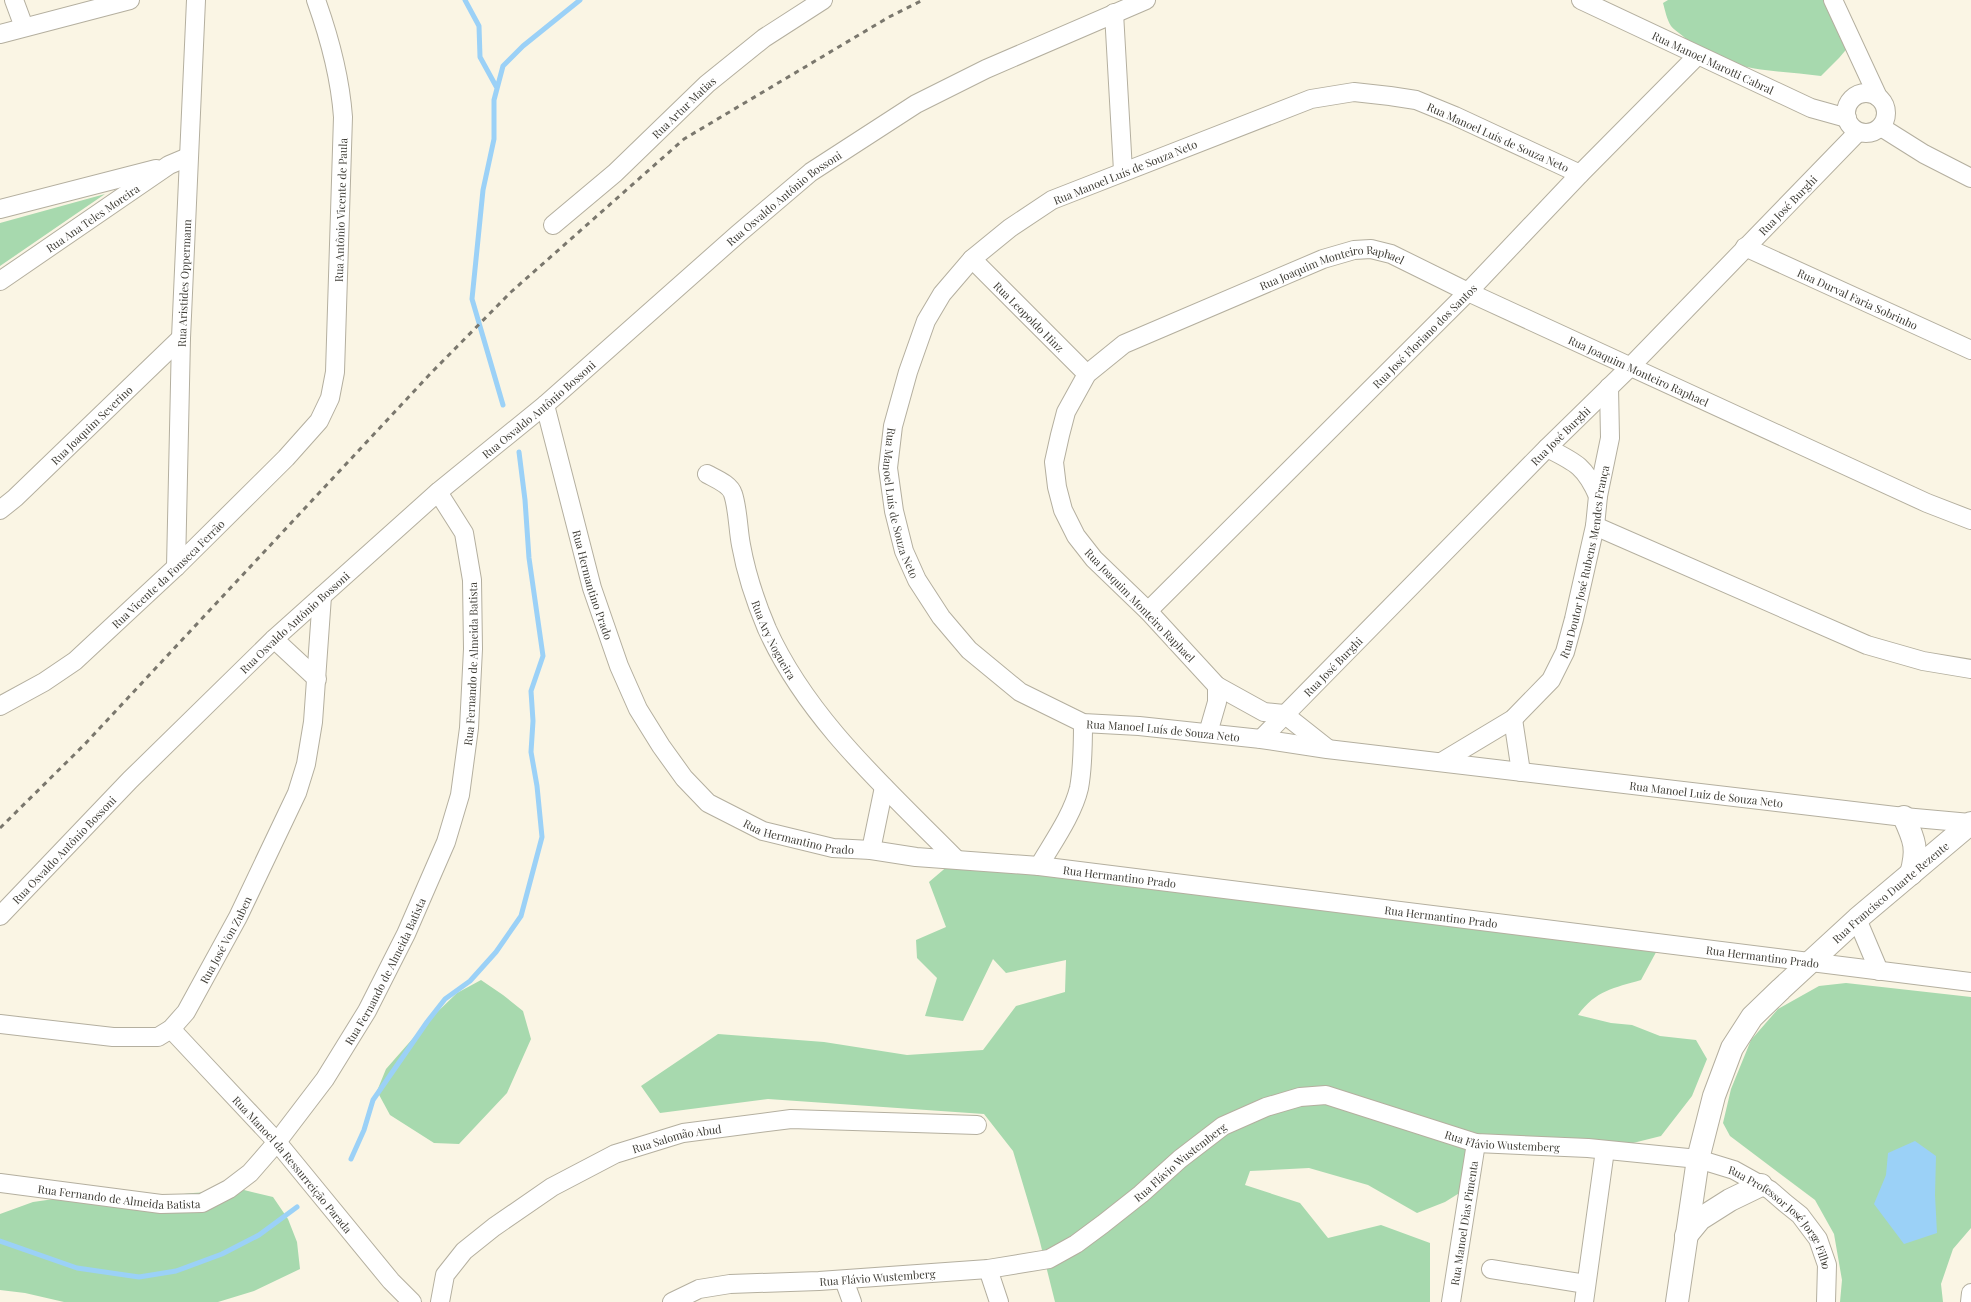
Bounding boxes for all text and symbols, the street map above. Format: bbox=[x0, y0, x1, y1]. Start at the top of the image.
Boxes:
street label: Rua Manoel Marotti Cabral bbox=[1650, 27, 1776, 97]
street label: Rua Artur Matias bbox=[648, 73, 719, 141]
street label: Rua Manoel Luís de Souza Neto bbox=[1425, 99, 1571, 175]
street label: Rua Manoel Luís de Souza Neto bbox=[1051, 136, 1199, 208]
street label: Rua Antônio Vicente de Paula bbox=[330, 137, 350, 282]
street label: Rua Osvaldo Antônio Bossoni bbox=[723, 147, 844, 249]
street label: Rua José Burghi bbox=[1755, 172, 1820, 238]
street label: Rua Ana Teles Moreira bbox=[43, 180, 142, 255]
street label: Rua Aristides Oppermann bbox=[173, 218, 194, 347]
street label: Rua Joaquim Monteiro Raphael bbox=[1257, 241, 1407, 293]
street label: Rua Durval Faria Sobrinho bbox=[1795, 264, 1920, 332]
street label: Rua Leopoldo Hinz bbox=[991, 278, 1068, 355]
street label: Rua José Floriano dos Santos bbox=[1369, 280, 1480, 391]
street label: Rua Joaquim Monteiro Raphael bbox=[1566, 332, 1711, 409]
street label: Rua Osvaldo Antônio Bossoni bbox=[478, 357, 598, 461]
street label: Rua Joaquim Severino bbox=[47, 382, 135, 467]
street label: Rua José Burghi bbox=[1527, 403, 1593, 468]
street label: Rua Manoel Luís de Souza Neto bbox=[880, 427, 923, 580]
street label: Rua Doutor José Rubens Mendes França bbox=[1556, 463, 1612, 661]
street label: Rua Vicente da Fonseca Ferrão bbox=[108, 516, 227, 631]
street label: Rua Hermantino Prado bbox=[570, 528, 617, 641]
street label: Rua Joaquim Monteiro Raphael bbox=[1082, 545, 1198, 665]
street label: Rua Osvaldo Antônio Bossoni bbox=[236, 568, 352, 676]
street label: Rua Fernando de Almeida Batista bbox=[459, 582, 480, 746]
street label: Rua Ary Nogueira bbox=[749, 598, 800, 682]
street label: Rua José Burghi bbox=[1300, 633, 1365, 699]
street label: Rua Manoel Luís de Souza Neto bbox=[1086, 716, 1241, 744]
street label: Rua Manoel Luiz de Souza Neto bbox=[1629, 777, 1784, 810]
street label: Rua Osvaldo Antônio Bossoni bbox=[8, 792, 119, 907]
street label: Rua Hermantino Prado bbox=[741, 815, 854, 857]
street label: Rua Francisco Duarte Rezente bbox=[1828, 837, 1952, 946]
street label: Rua Hermantino Prado bbox=[1062, 862, 1177, 891]
street label: Rua José Von Zuben bbox=[196, 893, 255, 986]
street label: Rua Fernando de Almeida Batista bbox=[341, 895, 429, 1047]
street label: Rua Hermantino Prado bbox=[1384, 902, 1499, 931]
street label: Rua Hermantino Prado bbox=[1705, 942, 1820, 971]
street label: Rua Manoel da Ressurreição Parada bbox=[230, 1092, 356, 1236]
street label: Rua Flávio Wustemberg bbox=[1130, 1119, 1229, 1205]
street label: Rua Salomão Abud bbox=[630, 1121, 723, 1156]
street label: Rua Flávio Wustemberg bbox=[1443, 1126, 1560, 1154]
street label: Rua Manoel Dias Pimenta bbox=[1446, 1159, 1481, 1286]
street label: Rua Professor José Jorge Filho bbox=[1727, 1161, 1835, 1270]
street label: Rua Fernando de Almeida Batista bbox=[37, 1181, 201, 1212]
street label: Rua Flávio Wustemberg bbox=[819, 1265, 936, 1288]

